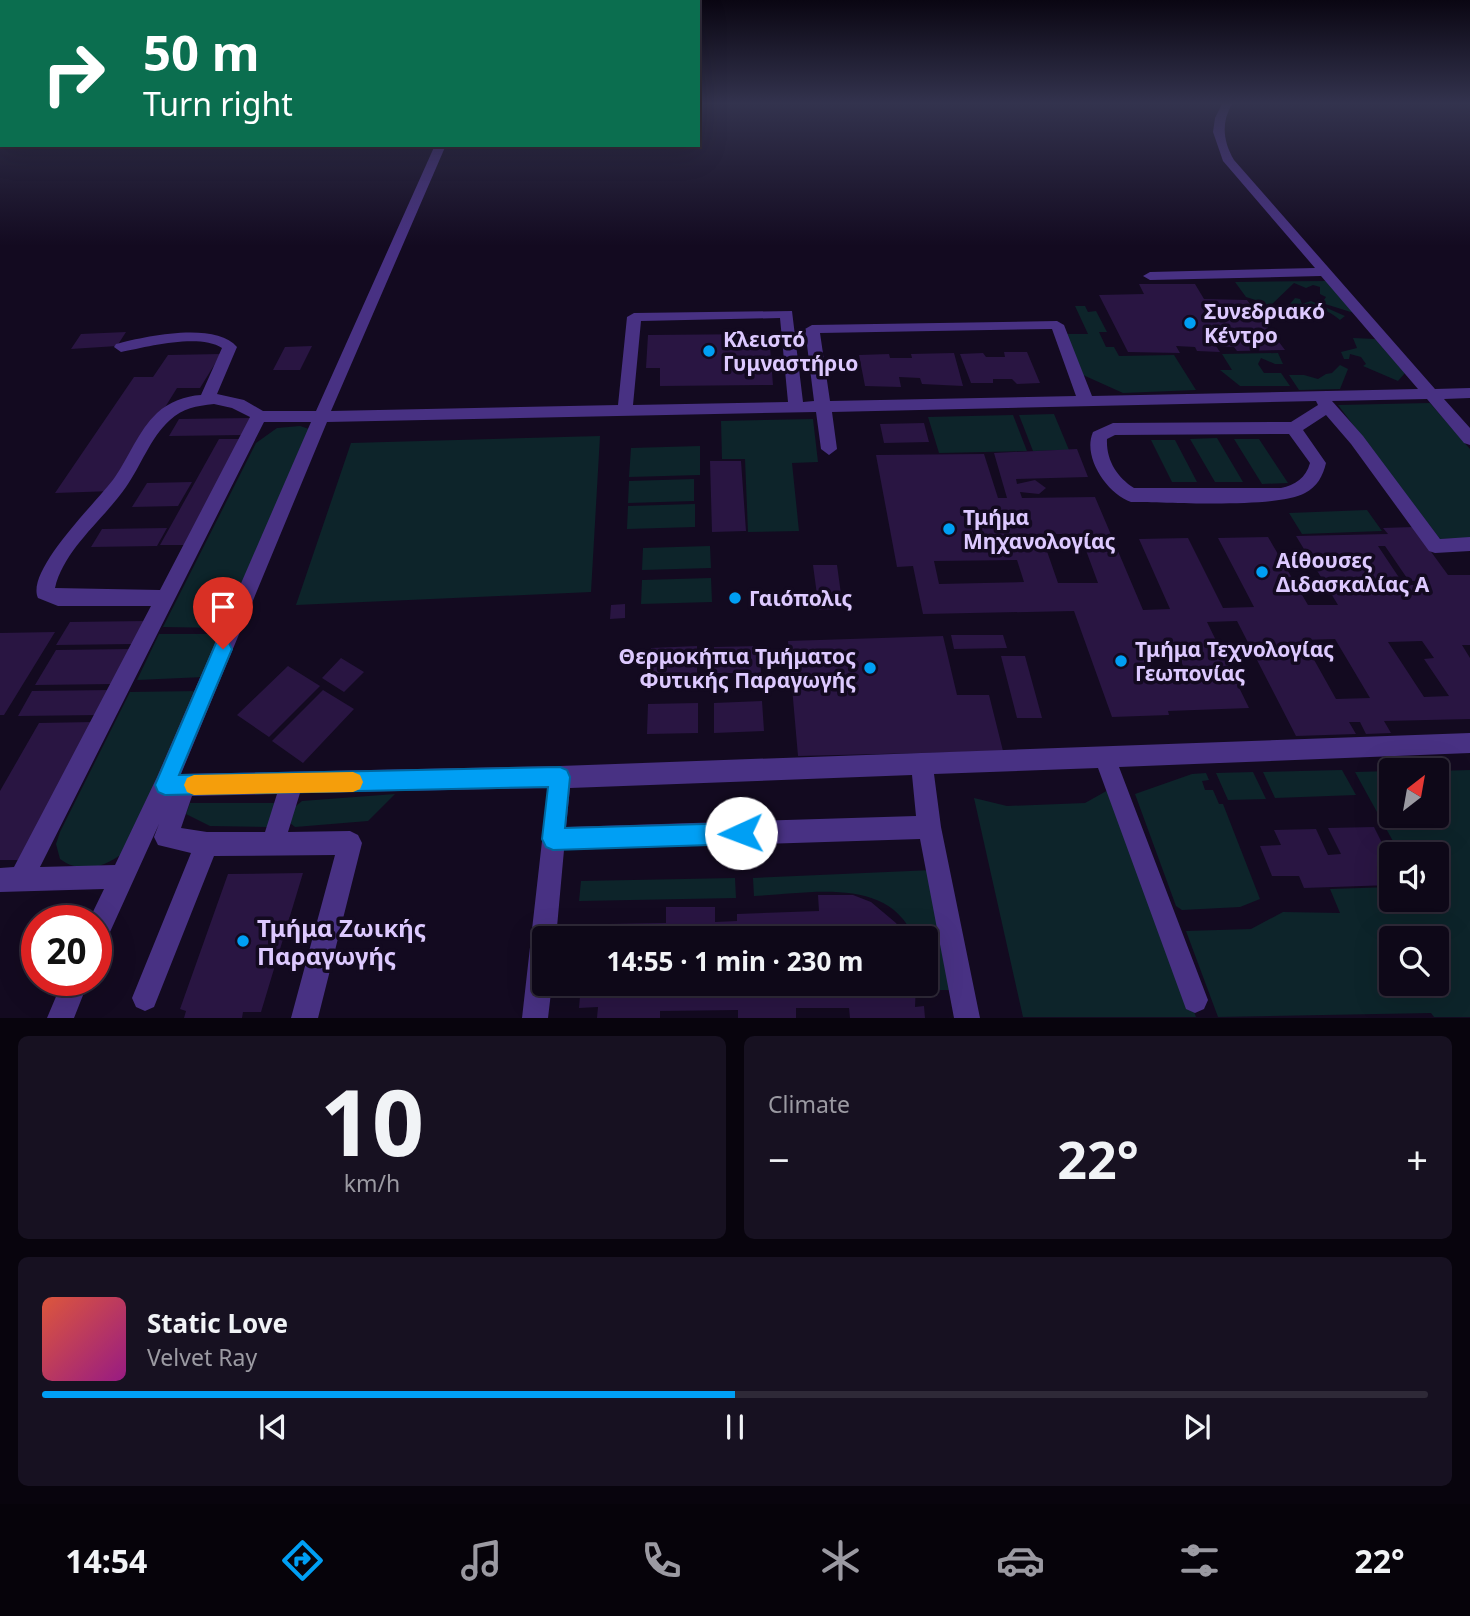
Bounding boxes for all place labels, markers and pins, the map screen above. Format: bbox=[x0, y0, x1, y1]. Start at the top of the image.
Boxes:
place label: Συνεδριακό Κέντρο bbox=[1204, 297, 1325, 349]
marker: Συνεδριακό Κέντρο bbox=[1182, 315, 1198, 331]
place label: Κλειστό Γυμναστήριο bbox=[723, 325, 858, 377]
marker: Κλειστό Γυμναστήριο bbox=[701, 343, 717, 359]
place label: Τμήμα Μηχανολογίας bbox=[963, 503, 1116, 555]
marker: Τμήμα Μηχανολογίας bbox=[941, 521, 957, 537]
place label: Αίθουσες Διδασκαλίας Α bbox=[1276, 546, 1430, 598]
marker: Αίθουσες Διδασκαλίας Α bbox=[1254, 564, 1270, 580]
pin bbox=[193, 577, 253, 649]
place label: Γαιόπολις bbox=[749, 584, 853, 612]
marker: Γαιόπολις bbox=[727, 590, 743, 606]
place label: Τμήμα Τεχνολογίας Γεωπονίας bbox=[1135, 635, 1334, 687]
place label: Θερμοκήπια Τμήματος Φυτικής Παραγωγής bbox=[619, 642, 856, 694]
marker: Τμήμα Τεχνολογίας Γεωπονίας bbox=[1113, 653, 1129, 669]
marker: Θερμοκήπια Τμήματος Φυτικής Παραγωγής bbox=[862, 660, 878, 676]
place label: Τμήμα Ζωικής Παραγωγής bbox=[257, 911, 426, 972]
marker: Τμήμα Ζωικής Παραγωγής bbox=[235, 933, 251, 949]

